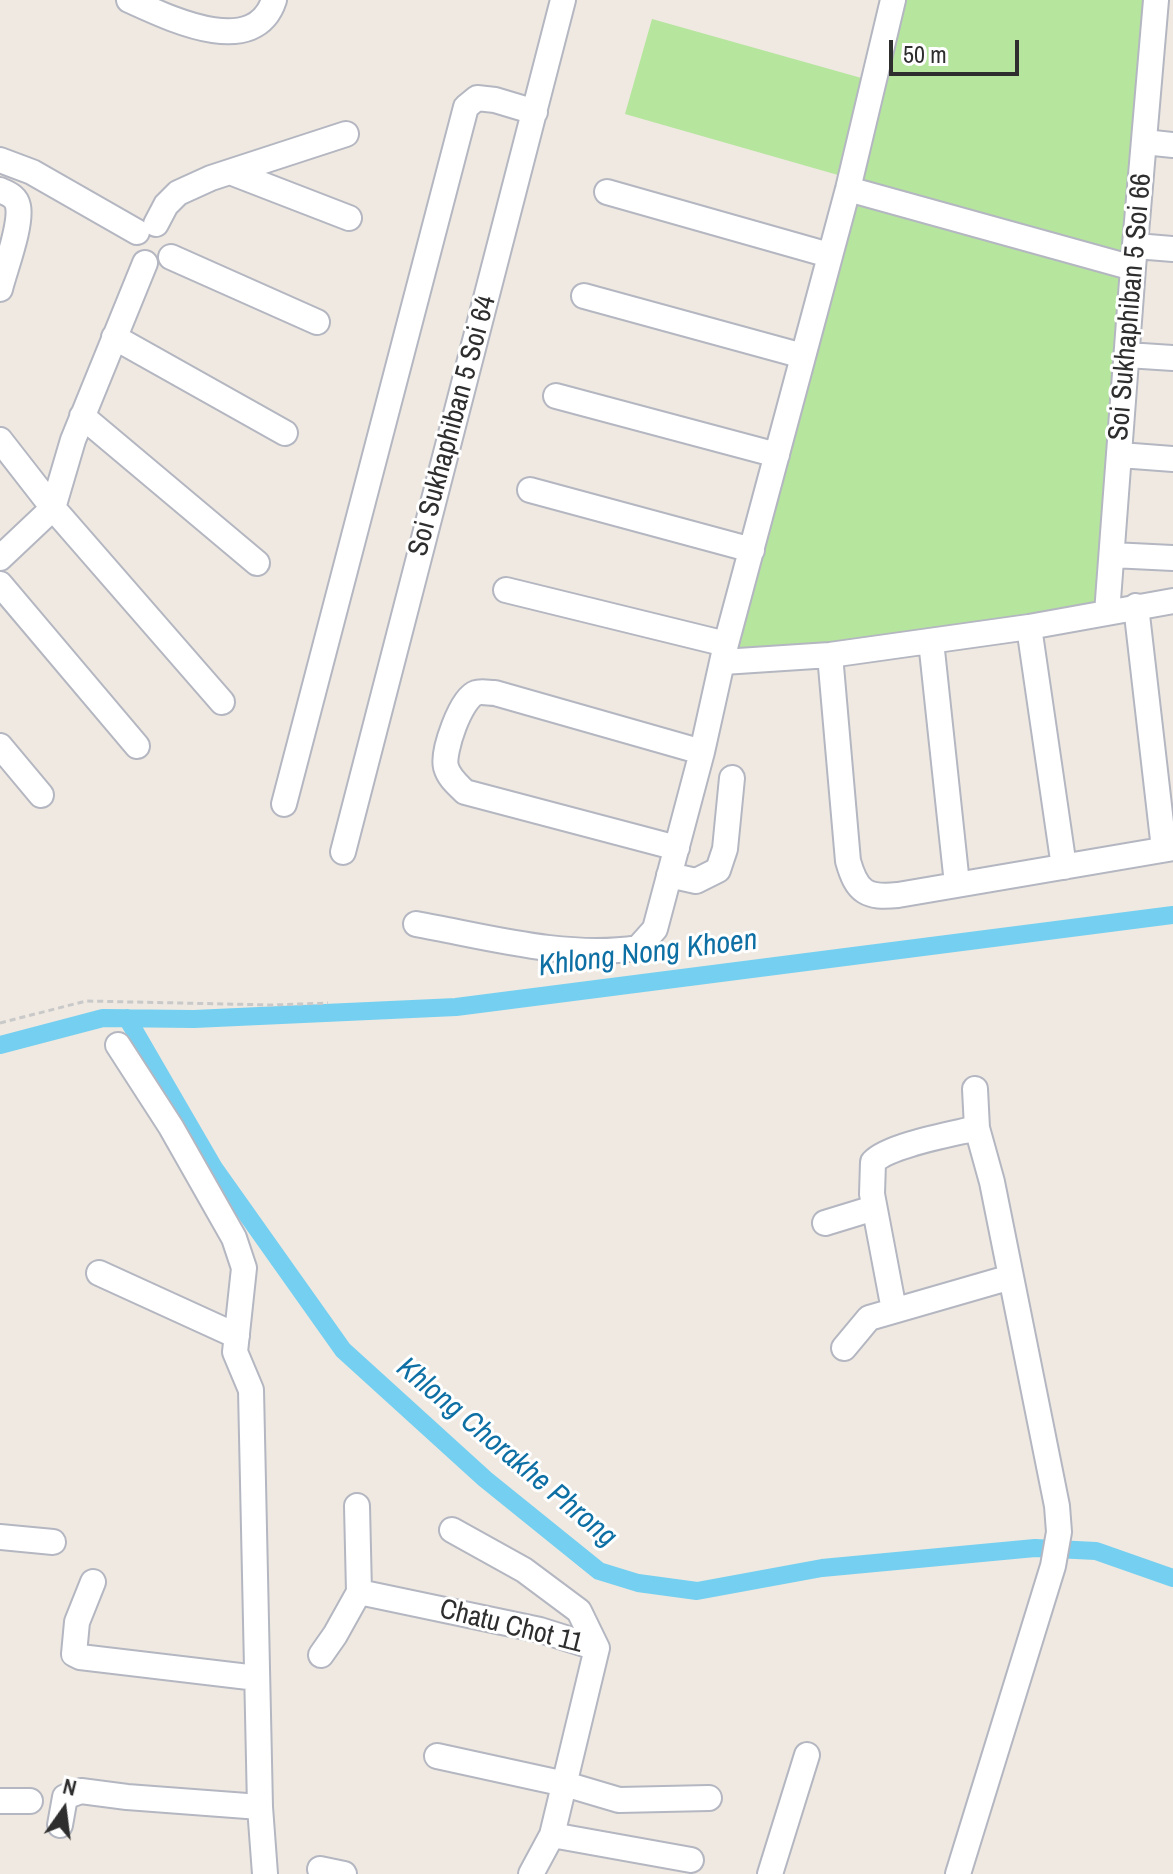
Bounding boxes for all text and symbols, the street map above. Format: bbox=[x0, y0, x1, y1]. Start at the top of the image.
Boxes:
scale bar bbox=[893, 24, 1023, 74]
text: 50 m bbox=[903, 38, 947, 70]
street label: Soi Sukhaphiban 5 Soi 66 bbox=[1103, 172, 1159, 442]
street label: Soi Sukhaphiban 5 Soi 64 bbox=[402, 292, 504, 560]
water label: Khlong Nong Khoen bbox=[537, 923, 759, 985]
water label: Khlong Chorakhe Phrong bbox=[389, 1350, 623, 1556]
street label: Chatu Chot 11 bbox=[436, 1593, 586, 1661]
north arrow bbox=[24, 1770, 104, 1850]
text: N bbox=[60, 1771, 80, 1803]

